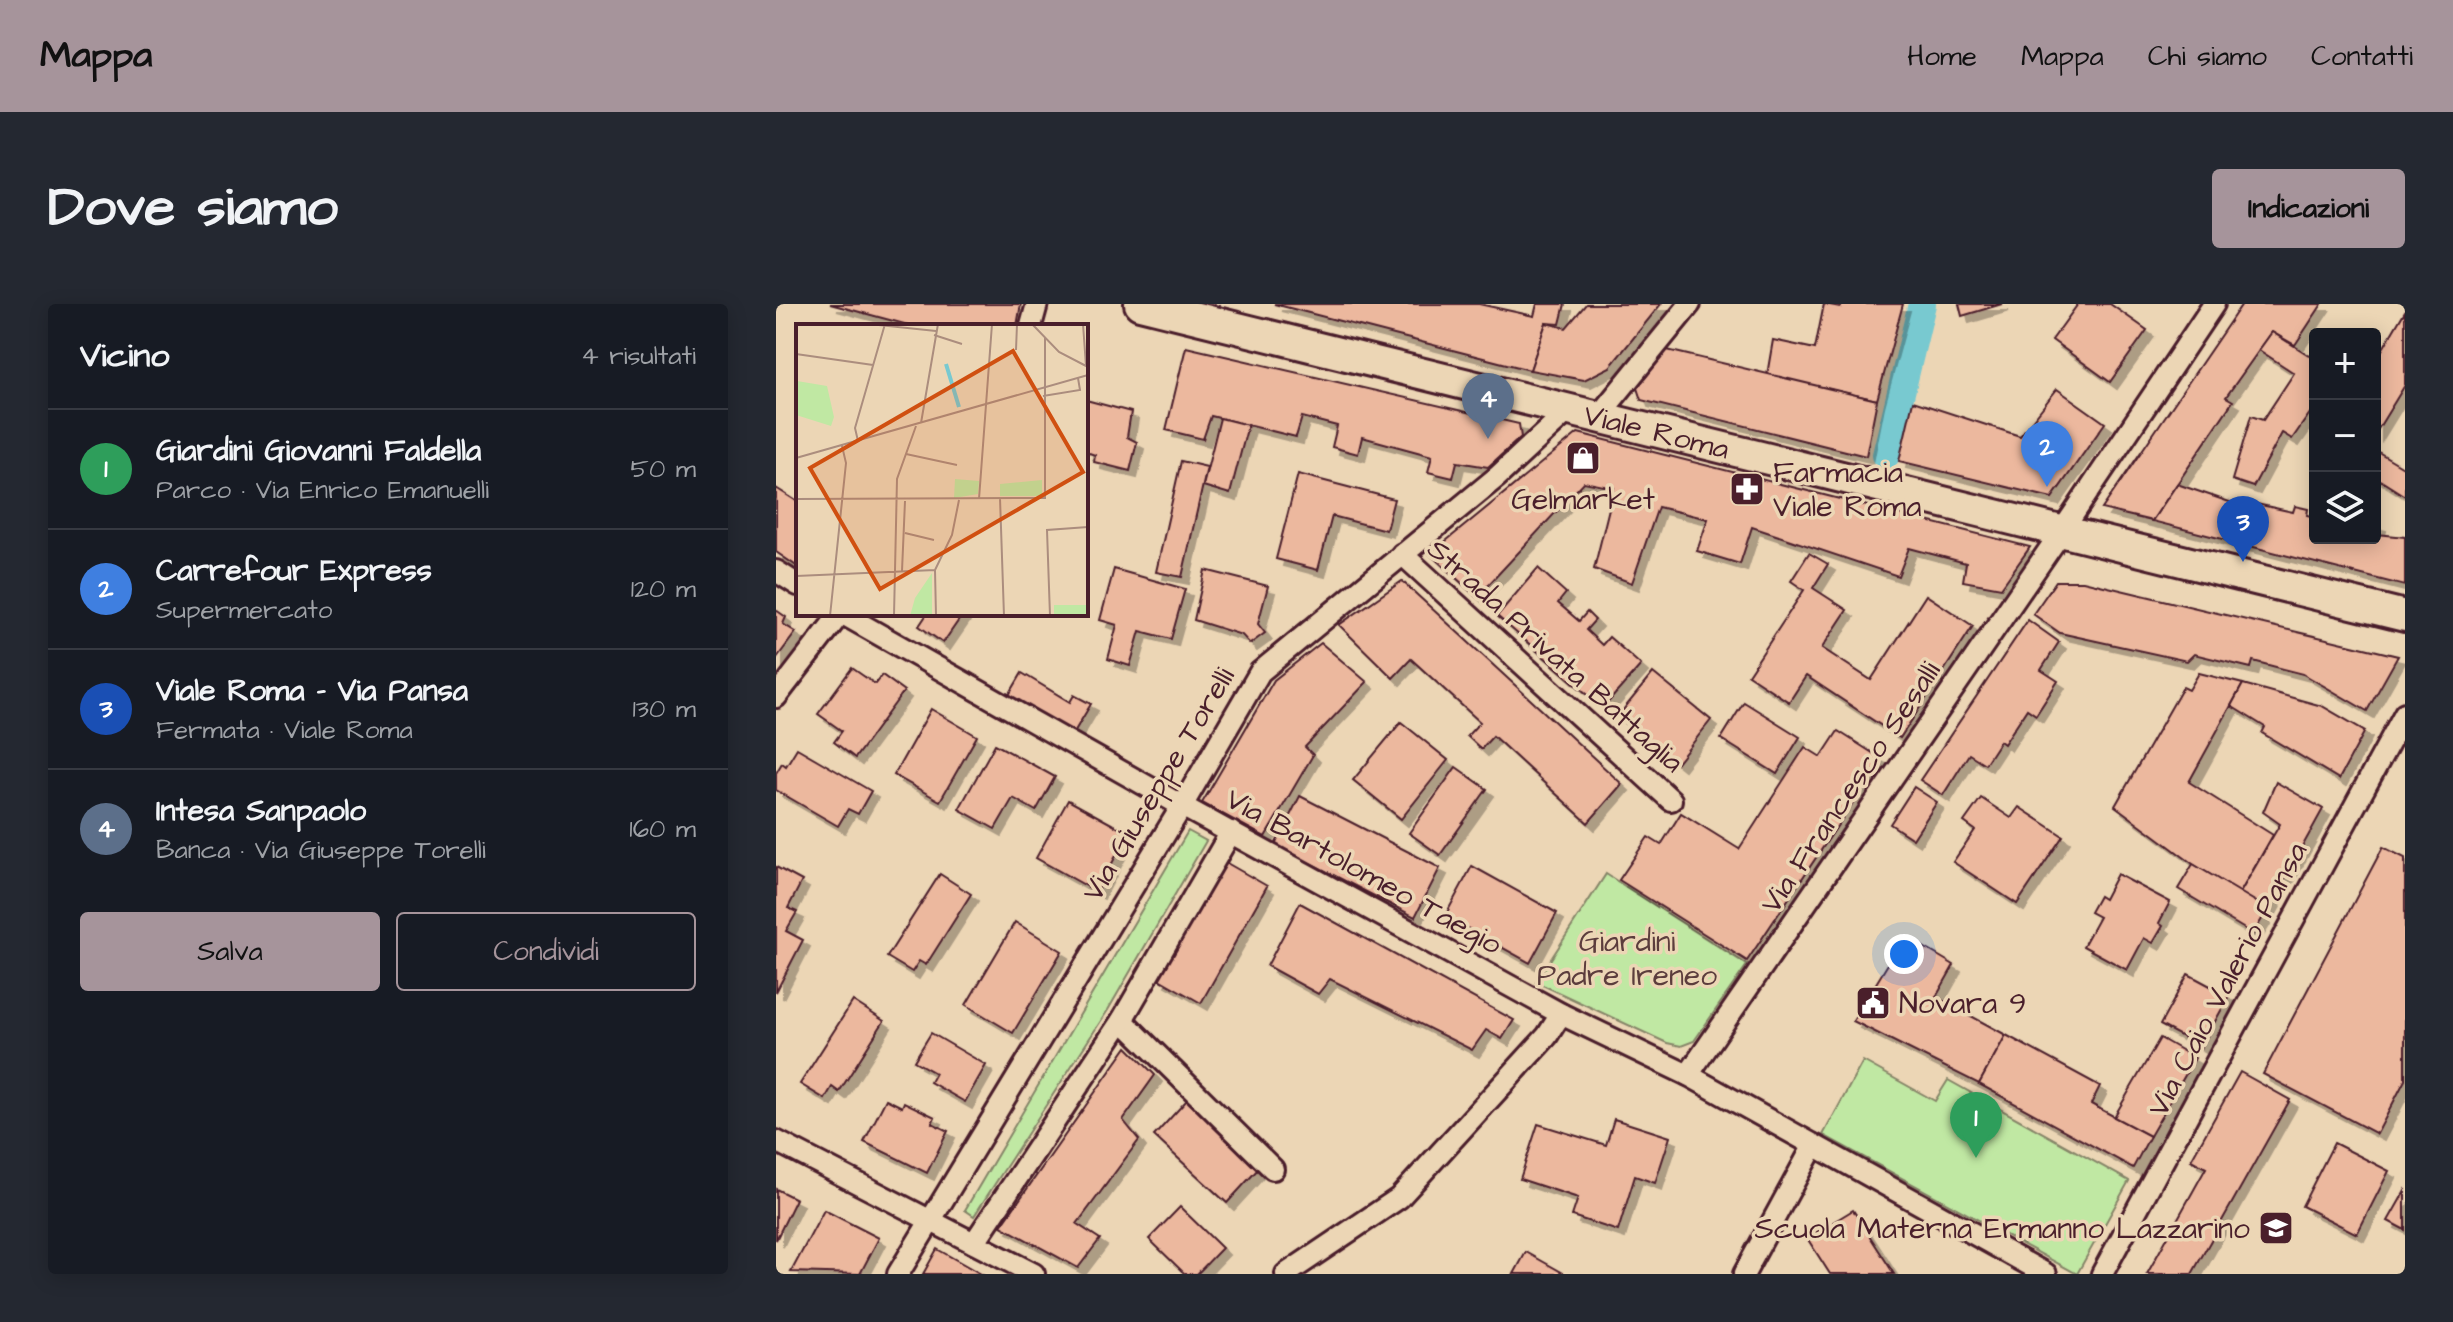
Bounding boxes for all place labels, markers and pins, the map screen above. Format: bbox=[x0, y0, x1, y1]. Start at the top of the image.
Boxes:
pin: 4 bbox=[1462, 373, 1514, 439]
pin: 2 bbox=[2021, 421, 2073, 487]
shop icon: Gelmarket bbox=[1564, 439, 1602, 477]
place label: Farmacia Viale Roma bbox=[1773, 452, 1921, 528]
pharmacy icon: Farmacia Viale Roma bbox=[1728, 470, 1766, 508]
place label: Gelmarket bbox=[1511, 479, 1655, 521]
pin: 3 bbox=[2217, 496, 2269, 562]
place label: Novara 9 bbox=[1899, 983, 2026, 1025]
public building icon: Novara 9 bbox=[1854, 984, 1892, 1022]
pin: 1 bbox=[1950, 1092, 2002, 1158]
place label: Scuola Materna Ermanno Lazzarino bbox=[1755, 1208, 2250, 1250]
school or university icon: Scuola Materna Ermanno Lazzarino bbox=[2257, 1209, 2295, 1247]

